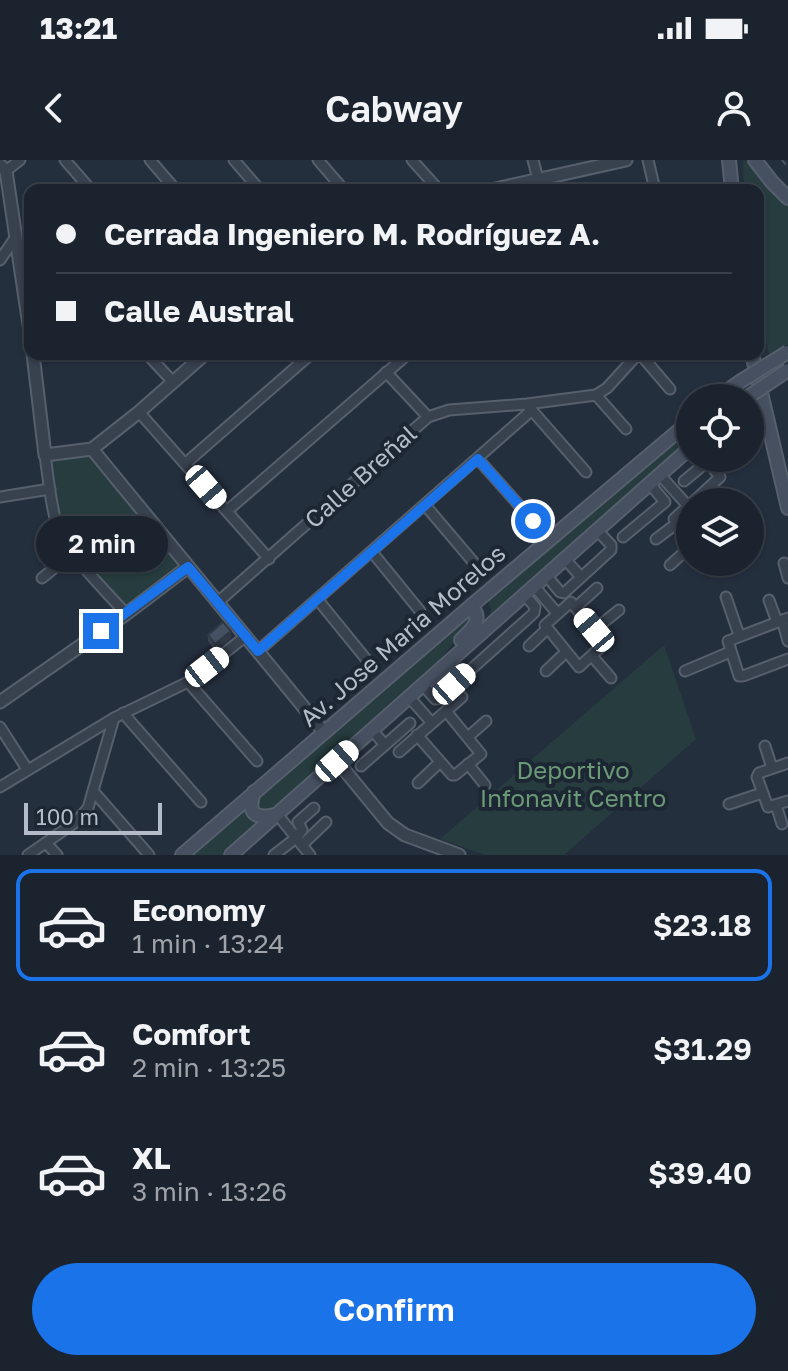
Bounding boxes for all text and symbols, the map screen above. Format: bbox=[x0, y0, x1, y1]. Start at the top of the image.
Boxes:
text: 13:21 bbox=[40, 10, 117, 46]
icon: back bbox=[32, 86, 76, 130]
icon: person bbox=[712, 86, 756, 130]
text: Cabway bbox=[325, 87, 463, 130]
text: Cerrada Ingeniero M. Rodríguez A. bbox=[104, 216, 600, 252]
text: Calle Austral bbox=[104, 293, 294, 329]
map controls bbox=[676, 384, 764, 576]
button: locate bbox=[676, 384, 764, 472]
street label: Calle Breñal bbox=[298, 418, 422, 534]
car bbox=[181, 461, 231, 513]
button: layers bbox=[676, 488, 764, 576]
route start bbox=[515, 503, 551, 539]
callout: 2 min bbox=[35, 515, 167, 571]
text: 2 min bbox=[68, 528, 136, 559]
street label: Av. Jose Maria Morelos bbox=[293, 538, 511, 732]
car bbox=[569, 604, 619, 656]
route end bbox=[83, 613, 119, 649]
car bbox=[181, 643, 233, 691]
car bbox=[428, 659, 480, 709]
car bbox=[311, 736, 363, 786]
park label: Deportivo Infonavit Centro bbox=[480, 755, 666, 812]
scale bar bbox=[24, 799, 162, 835]
text: 100 m bbox=[36, 803, 99, 830]
icon: car bbox=[36, 889, 108, 961]
text: Economy bbox=[132, 892, 266, 928]
text: $23.18 bbox=[653, 907, 752, 943]
text: 1 min · 13:24 bbox=[132, 928, 284, 959]
icon: car bbox=[36, 1013, 108, 1085]
text: Comfort bbox=[132, 1016, 251, 1052]
text: $31.29 bbox=[653, 1031, 752, 1067]
text: 2 min · 13:25 bbox=[132, 1052, 286, 1083]
icon: car bbox=[36, 1137, 108, 1209]
text: XL bbox=[132, 1140, 171, 1176]
text: $39.40 bbox=[648, 1155, 752, 1191]
text: 3 min · 13:26 bbox=[132, 1176, 287, 1207]
button: Confirm bbox=[32, 1263, 756, 1355]

